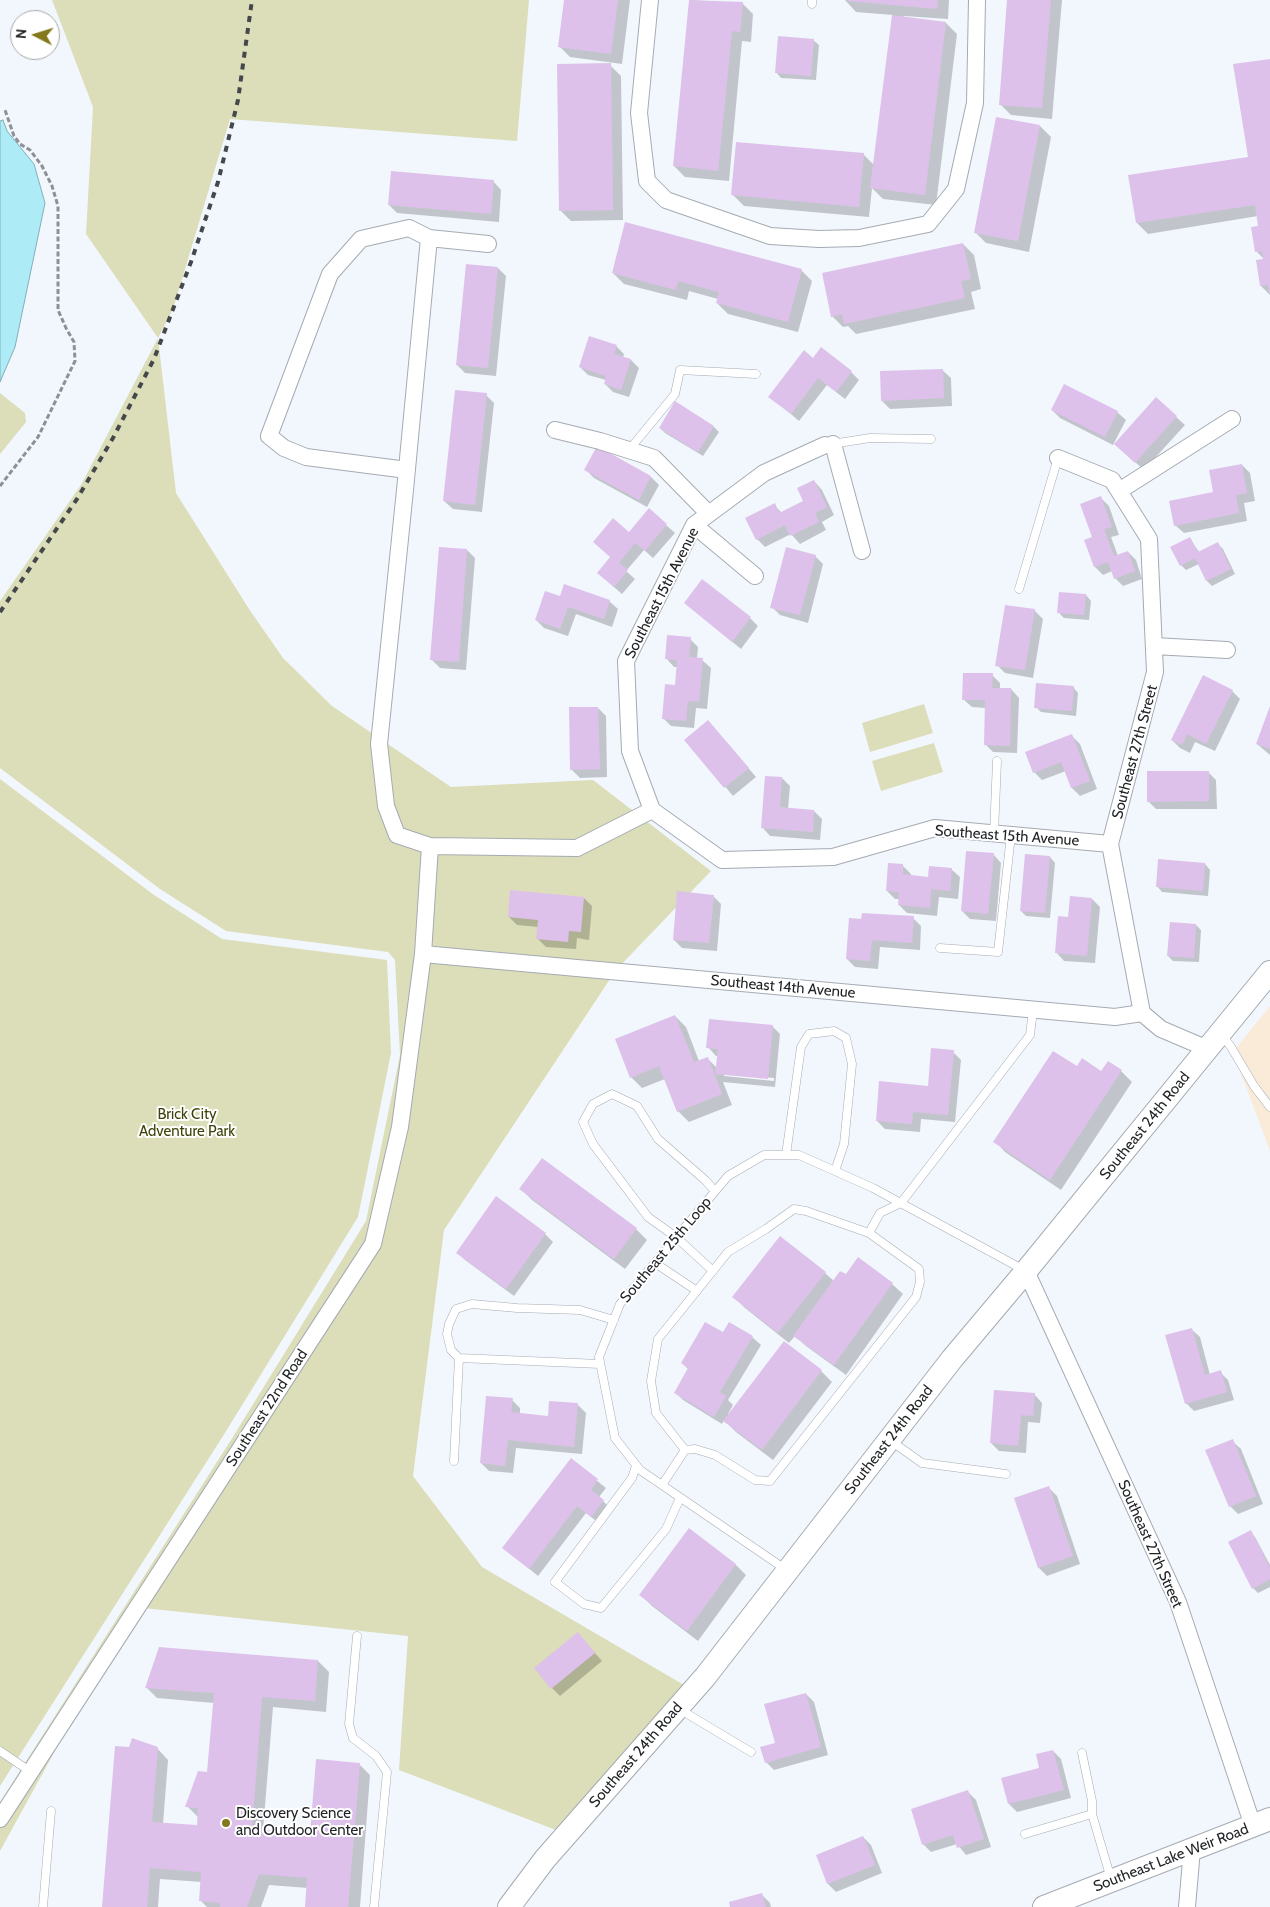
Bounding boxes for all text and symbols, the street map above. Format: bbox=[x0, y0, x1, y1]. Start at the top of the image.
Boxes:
north arrow bbox=[10, 10, 60, 60]
text: N bbox=[12, 28, 30, 39]
street label: Southeast 15th Avenue bbox=[621, 524, 703, 662]
street label: Southeast 27th Street bbox=[1108, 683, 1162, 821]
street label: Southeast 15th Avenue bbox=[934, 822, 1080, 850]
street label: Southeast 14th Avenue bbox=[710, 972, 856, 1002]
street label: Southeast 24th Road bbox=[1096, 1069, 1194, 1183]
park label: Brick City Adventure Park bbox=[139, 1106, 235, 1141]
street label: Southeast 25th Loop bbox=[617, 1194, 715, 1306]
street label: Southeast 22nd Road bbox=[222, 1346, 312, 1470]
street label: Southeast 24th Road bbox=[841, 1382, 937, 1498]
street label: Southeast 27th Street bbox=[1114, 1477, 1186, 1611]
street label: Southeast 24th Road bbox=[586, 1699, 686, 1811]
place label: Discovery Science and Outdoor Center bbox=[236, 1805, 363, 1840]
marker: Discovery Science and Outdoor Center bbox=[220, 1817, 232, 1829]
street label: Southeast Lake Weir Road bbox=[1091, 1820, 1251, 1896]

